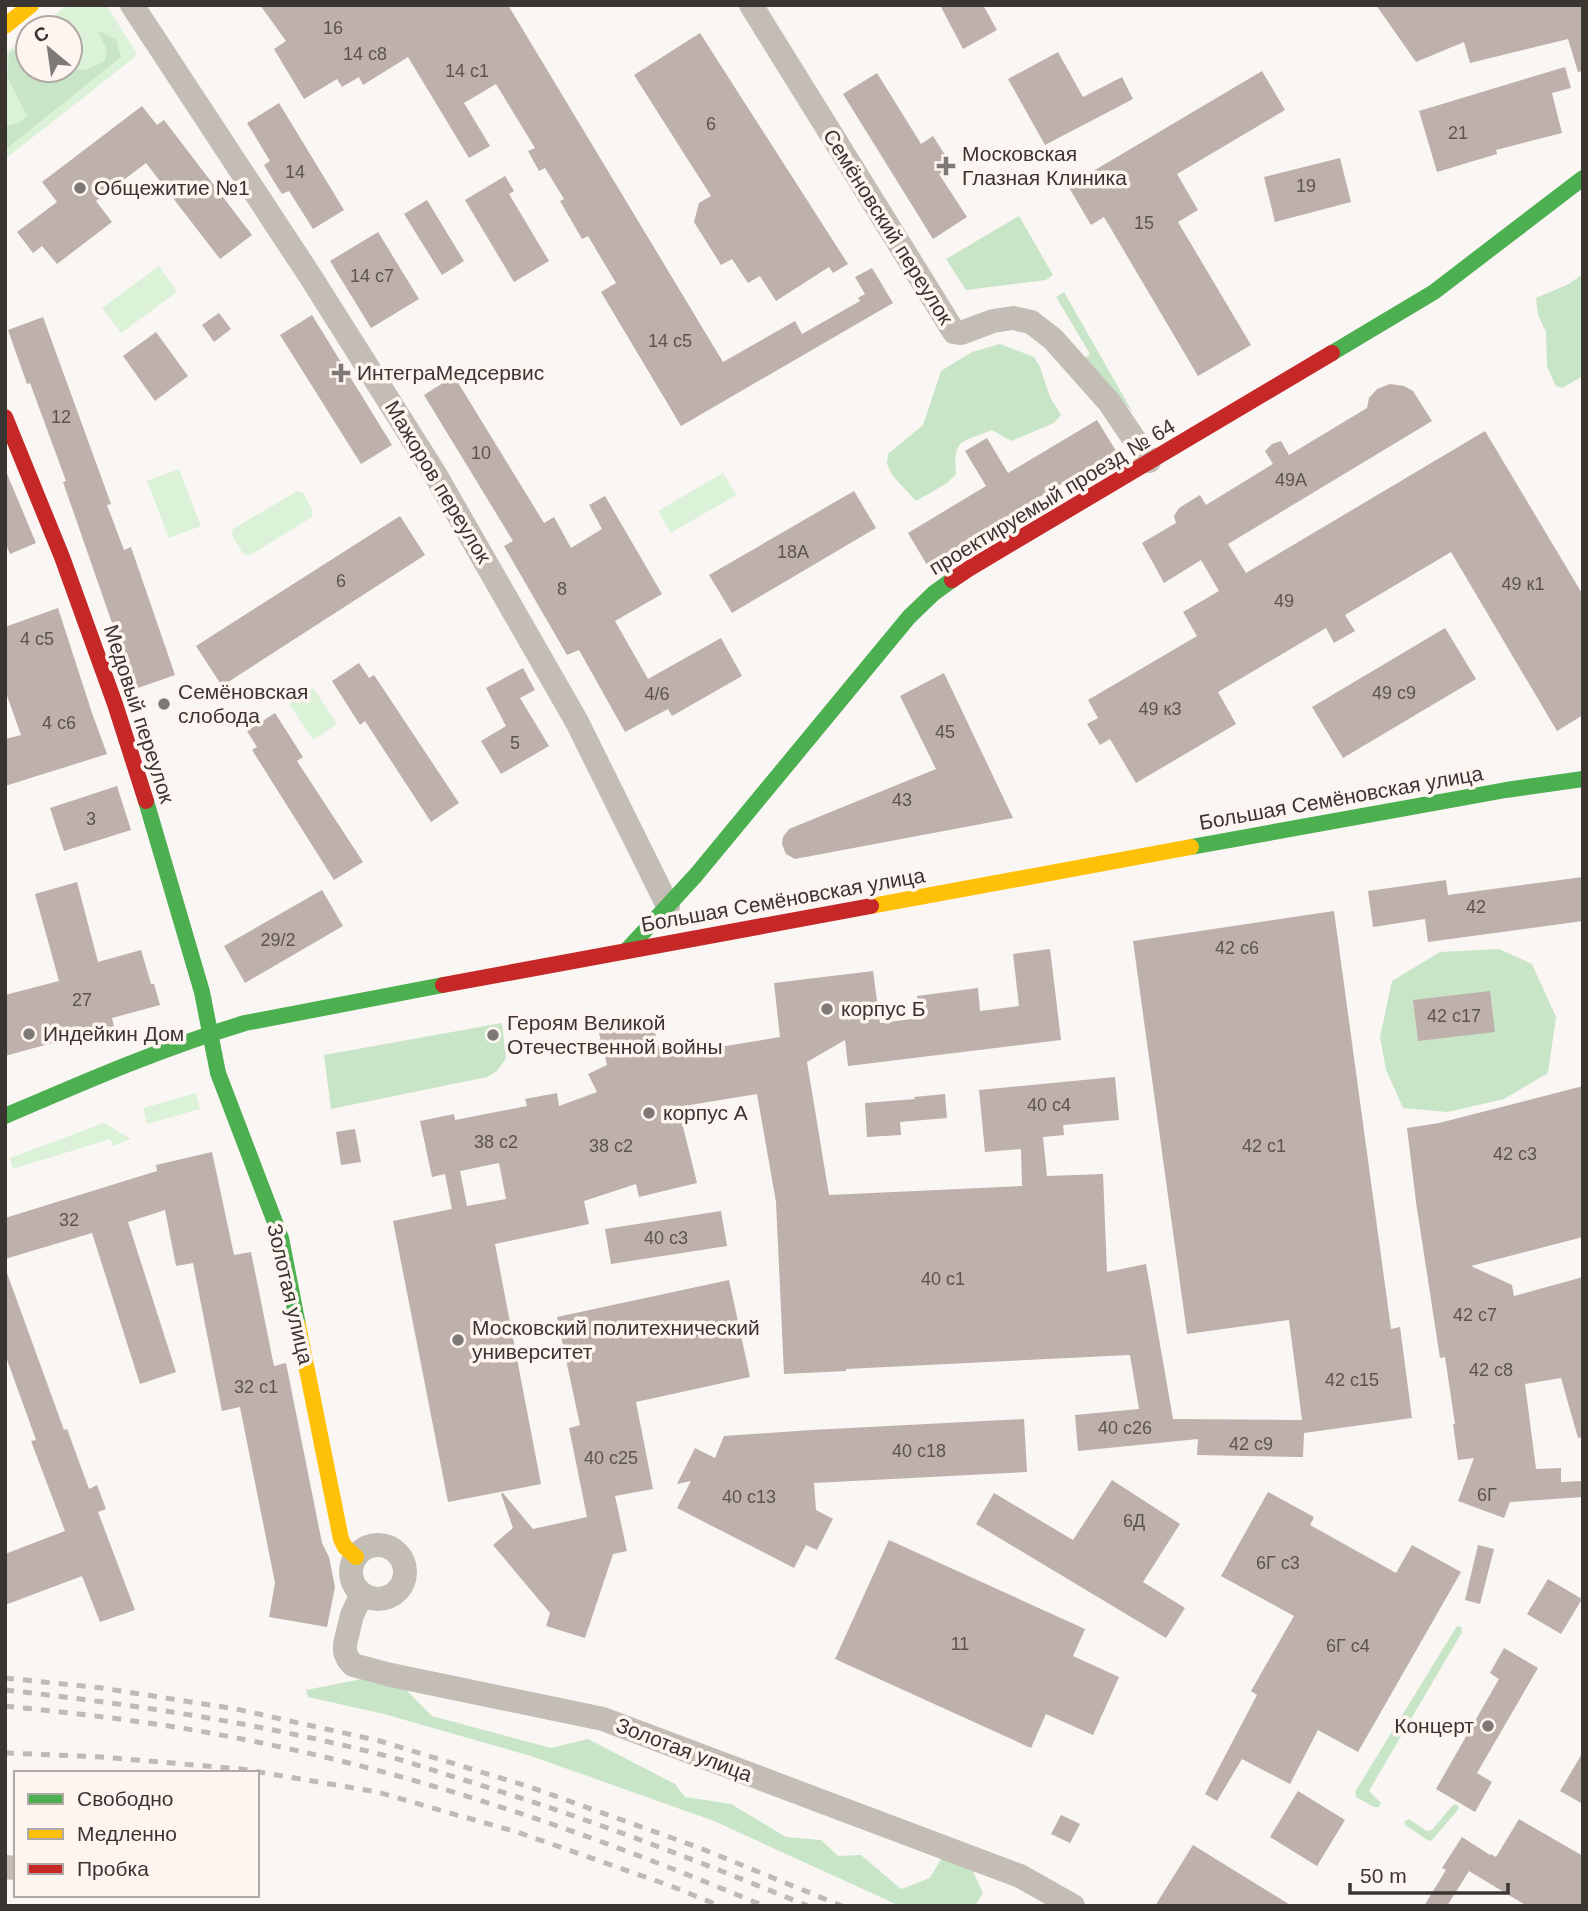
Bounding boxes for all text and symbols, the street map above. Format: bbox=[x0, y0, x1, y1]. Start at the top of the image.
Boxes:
north arrow bbox=[14, 14, 84, 84]
house number: 16 bbox=[323, 18, 343, 38]
text: С bbox=[30, 22, 52, 47]
house number: 14 с8 bbox=[343, 44, 387, 64]
house number: 14 с1 bbox=[445, 61, 489, 81]
house number: 6 bbox=[706, 114, 716, 134]
house number: 21 bbox=[1448, 123, 1468, 143]
street label: Семёновский переулок bbox=[819, 125, 958, 329]
place label: Московская Глазная Клиника bbox=[962, 142, 1127, 189]
marker: Московская Глазная Клиника bbox=[936, 156, 956, 176]
house number: 14 bbox=[285, 162, 305, 182]
place label: Общежитие №1 bbox=[94, 176, 250, 199]
house number: 19 bbox=[1296, 176, 1316, 196]
marker: Общежитие №1 bbox=[72, 180, 88, 196]
house number: 15 bbox=[1134, 213, 1154, 233]
house number: 14 с7 bbox=[350, 266, 394, 286]
house number: 14 с5 bbox=[648, 331, 692, 351]
place label: ИнтеграМедсервис bbox=[357, 361, 544, 384]
marker: ИнтеграМедсервис bbox=[331, 363, 351, 383]
street label: Мажоров переулок bbox=[381, 397, 496, 568]
house number: 12 bbox=[51, 407, 71, 427]
street label: проектируемый проезд № 64 bbox=[925, 414, 1179, 579]
house number: 10 bbox=[471, 443, 491, 463]
house number: 49А bbox=[1275, 470, 1307, 490]
house number: 18А bbox=[777, 542, 809, 562]
house number: 6 bbox=[336, 571, 346, 591]
house number: 49 к1 bbox=[1502, 574, 1544, 594]
house number: 8 bbox=[557, 579, 567, 599]
house number: 49 bbox=[1274, 591, 1294, 611]
street label: Медовый переулок bbox=[100, 622, 179, 807]
house number: 4 с5 bbox=[20, 629, 54, 649]
place label: Семёновская слобода bbox=[178, 680, 308, 727]
house number: 49 с9 bbox=[1372, 683, 1416, 703]
house number: 4/6 bbox=[644, 684, 670, 704]
marker: Семёновская слобода bbox=[156, 696, 172, 712]
house number: 49 к3 bbox=[1139, 699, 1181, 719]
house number: 4 с6 bbox=[42, 713, 76, 733]
house number: 45 bbox=[935, 722, 955, 742]
house number: 5 bbox=[510, 733, 520, 753]
street label: Большая Семёновская улица bbox=[1197, 761, 1485, 834]
house number: 43 bbox=[892, 790, 912, 810]
house number: 3 bbox=[86, 809, 96, 829]
street label: Большая Семёновская улица bbox=[639, 863, 927, 936]
house number: 42 bbox=[1466, 897, 1486, 917]
house number: 29/2 bbox=[260, 930, 296, 950]
house number: 42 с6 bbox=[1215, 938, 1259, 958]
house number: 27 bbox=[72, 990, 92, 1010]
place label: корпус Б bbox=[841, 997, 926, 1020]
marker: корпус Б bbox=[819, 1001, 835, 1017]
house number: 42 с17 bbox=[1427, 1006, 1481, 1026]
place label: Героям Великой Отечественной войны bbox=[507, 1011, 723, 1058]
place label: Индейкин Дом bbox=[43, 1022, 184, 1045]
marker: Индейкин Дом bbox=[21, 1026, 37, 1042]
marker: Героям Великой Отечественной войны bbox=[485, 1027, 501, 1043]
house number: 40 с4 bbox=[1027, 1095, 1071, 1115]
place label: корпус А bbox=[663, 1101, 748, 1124]
marker: корпус А bbox=[641, 1105, 657, 1121]
house number: 38 c2 bbox=[474, 1132, 518, 1152]
house number: 38 c2 bbox=[589, 1136, 633, 1156]
house number: 42 с1 bbox=[1242, 1136, 1286, 1156]
house number: 42 c3 bbox=[1493, 1144, 1537, 1164]
house number: 32 bbox=[59, 1210, 79, 1230]
street label: Золотая улица bbox=[263, 1221, 318, 1367]
house number: 40 с3 bbox=[644, 1228, 688, 1248]
house number: 40 с1 bbox=[921, 1269, 965, 1289]
house number: 42 c7 bbox=[1453, 1305, 1497, 1325]
place label: Московский политехнический университет bbox=[472, 1316, 760, 1363]
marker: Московский политехнический университет bbox=[450, 1332, 466, 1348]
house number: 42 с8 bbox=[1469, 1360, 1513, 1380]
house number: 42 c15 bbox=[1325, 1370, 1379, 1390]
house number: 32 с1 bbox=[234, 1377, 278, 1397]
house number: 40 с26 bbox=[1098, 1418, 1152, 1438]
house number: 42 c9 bbox=[1229, 1434, 1273, 1454]
house number: 40 с18 bbox=[892, 1441, 946, 1461]
house number: 40 с25 bbox=[584, 1448, 638, 1468]
house number: 6Г bbox=[1477, 1485, 1497, 1505]
house number: 40 с13 bbox=[722, 1487, 776, 1507]
house number: 6Д bbox=[1123, 1511, 1145, 1531]
house number: 6Г с3 bbox=[1256, 1553, 1300, 1573]
house number: 11 bbox=[951, 1634, 969, 1654]
house number: 6Г с4 bbox=[1326, 1636, 1370, 1656]
street label: Золотая улица bbox=[613, 1713, 756, 1786]
place label: Концерт bbox=[1394, 1714, 1474, 1737]
marker: Концерт bbox=[1480, 1718, 1496, 1734]
legend bbox=[14, 1771, 259, 1897]
text: Свободно bbox=[77, 1787, 174, 1810]
text: Медленно bbox=[77, 1822, 177, 1845]
scale bar bbox=[1350, 1852, 1508, 1896]
text: Пробка bbox=[77, 1857, 149, 1880]
text: 50 m bbox=[1360, 1864, 1407, 1887]

